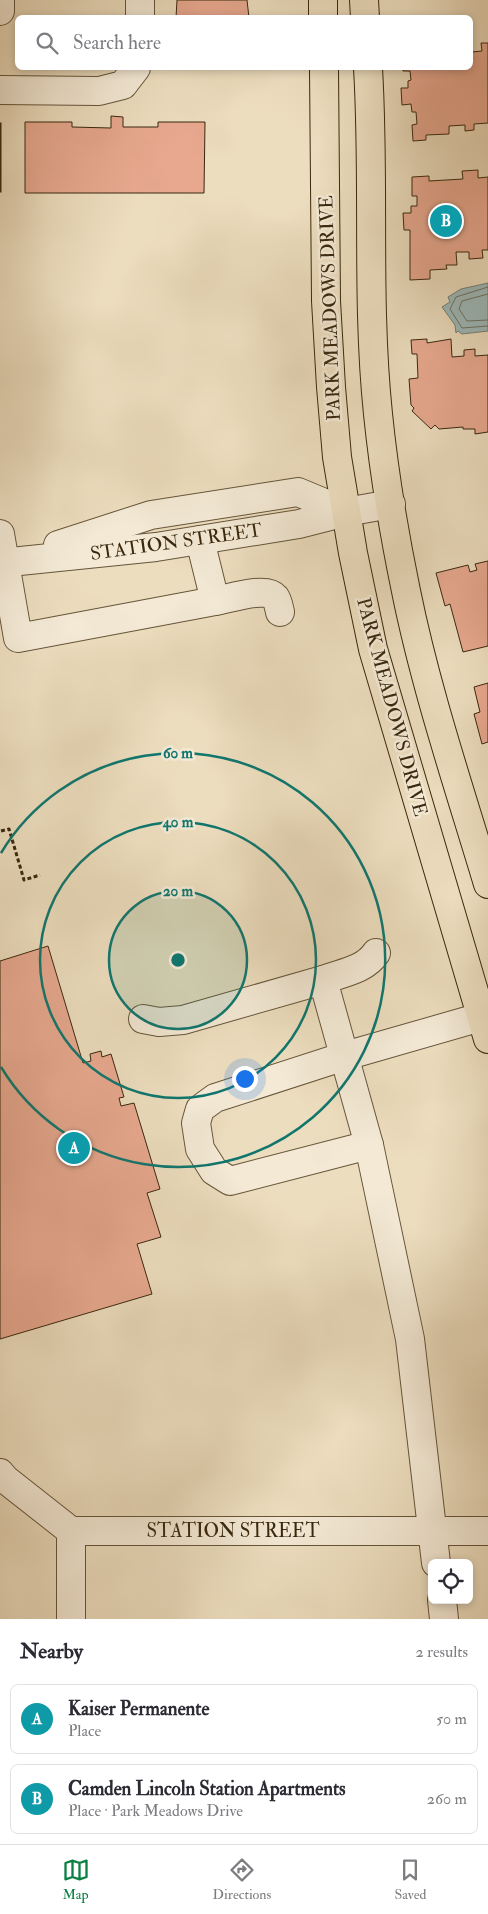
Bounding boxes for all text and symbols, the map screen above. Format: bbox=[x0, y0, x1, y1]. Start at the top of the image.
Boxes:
search box bbox=[15, 15, 473, 70]
icon: search bbox=[33, 29, 61, 57]
text: Search here bbox=[73, 31, 161, 55]
street label: PARK MEADOWS DRIVE bbox=[314, 195, 346, 421]
pin: B bbox=[430, 202, 462, 240]
street label: STATION STREET bbox=[89, 518, 263, 566]
street label: PARK MEADOWS DRIVE bbox=[351, 595, 433, 819]
text: 60 m bbox=[163, 744, 193, 763]
text: 40 m bbox=[162, 813, 194, 832]
text: 20 m bbox=[163, 882, 193, 901]
centre of rings bbox=[169, 951, 187, 969]
your location bbox=[232, 1066, 258, 1092]
pin: A bbox=[58, 1129, 90, 1167]
street label: STATION STREET bbox=[146, 1519, 320, 1543]
map controls bbox=[428, 1559, 473, 1604]
button: locate bbox=[428, 1559, 473, 1604]
text: Nearby bbox=[20, 1638, 83, 1665]
text: 2 results bbox=[415, 1642, 468, 1662]
text: Kaiser Permanente bbox=[68, 1697, 209, 1721]
text: A bbox=[32, 1709, 42, 1729]
text: 50 m bbox=[436, 1709, 467, 1729]
text: Place bbox=[68, 1721, 101, 1741]
text: Camden Lincoln Station Apartments bbox=[68, 1777, 346, 1801]
text: B bbox=[32, 1789, 42, 1809]
text: 260 m bbox=[427, 1789, 467, 1809]
text: Place · Park Meadows Drive bbox=[68, 1801, 243, 1821]
tab: Map bbox=[62, 1856, 90, 1903]
tab: Directions bbox=[213, 1856, 271, 1903]
tab: Saved bbox=[394, 1856, 426, 1903]

